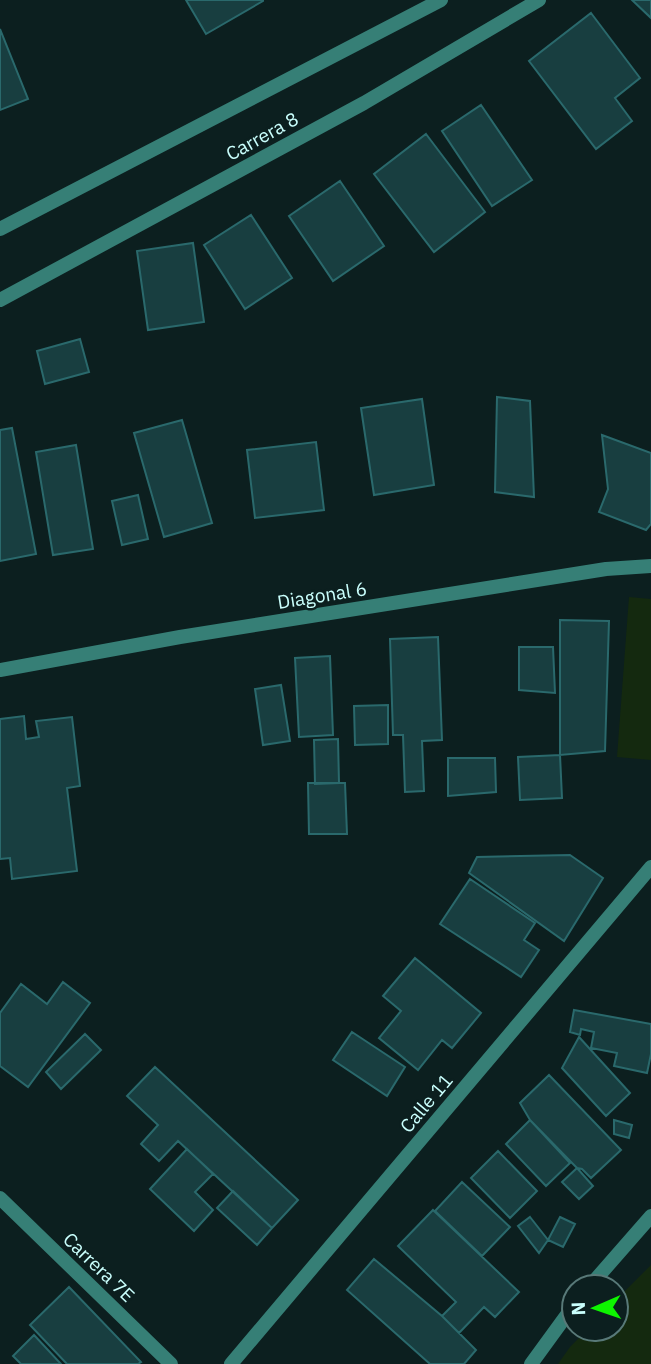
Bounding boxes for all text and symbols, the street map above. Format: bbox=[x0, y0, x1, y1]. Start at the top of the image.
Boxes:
street label: Carrera 8 bbox=[222, 106, 302, 166]
street label: Diagonal 6 bbox=[276, 576, 368, 614]
street label: Calle 11 bbox=[394, 1069, 458, 1137]
street label: Carrera 7E bbox=[58, 1227, 140, 1307]
north arrow bbox=[560, 1273, 630, 1343]
text: N bbox=[566, 1301, 590, 1316]

